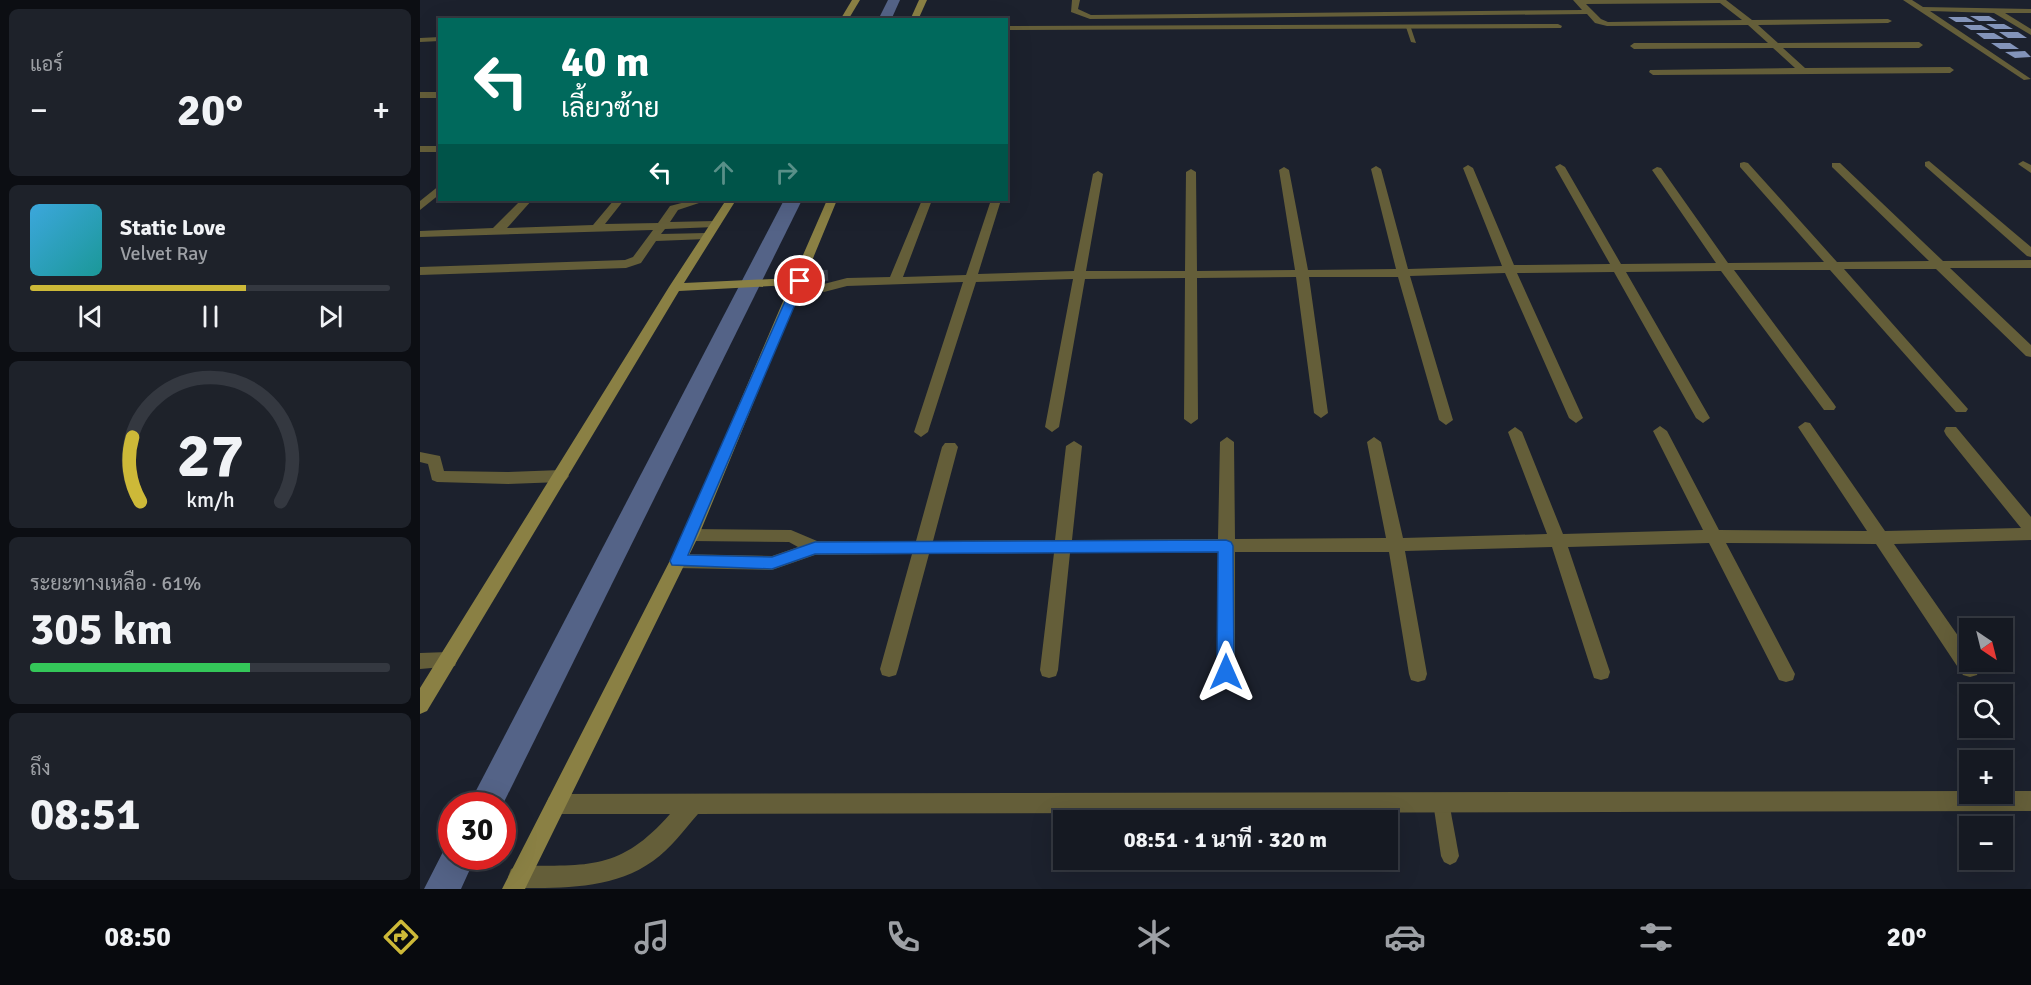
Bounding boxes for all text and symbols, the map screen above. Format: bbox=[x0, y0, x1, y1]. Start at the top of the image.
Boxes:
text: 40 m bbox=[561, 37, 650, 88]
icon: left bbox=[462, 42, 540, 120]
text: แอร์ bbox=[30, 52, 63, 77]
text: 20° bbox=[177, 83, 243, 138]
text: − bbox=[30, 90, 48, 131]
text: + bbox=[372, 90, 390, 131]
text: เลี้ยวซ้าย bbox=[561, 92, 659, 125]
icon: left bbox=[644, 156, 677, 189]
icon: ahead bbox=[707, 156, 740, 189]
icon: right bbox=[770, 156, 803, 189]
text: Static Love bbox=[120, 214, 226, 241]
text: Velvet Ray bbox=[120, 241, 208, 266]
pin bbox=[774, 255, 825, 306]
icon: arrive bbox=[783, 264, 816, 297]
icon: previous bbox=[74, 300, 107, 333]
icon: pause bbox=[194, 300, 227, 333]
icon: next bbox=[314, 300, 347, 333]
text: 27 bbox=[176, 417, 244, 494]
text: km/h bbox=[186, 487, 234, 513]
text: ระยะทางเหลือ · 61% bbox=[30, 571, 201, 596]
text: 305 km bbox=[30, 602, 173, 657]
north arrow bbox=[1959, 618, 2013, 672]
map controls bbox=[1959, 618, 2013, 870]
position arrow bbox=[1194, 640, 1258, 704]
button: search bbox=[1959, 684, 2013, 738]
button: + bbox=[1959, 750, 2013, 804]
text: ถึง bbox=[30, 756, 51, 781]
text: 08:51 bbox=[30, 787, 140, 842]
speed limit sign: 30 bbox=[438, 792, 516, 870]
button: − bbox=[1959, 816, 2013, 870]
text: 08:51 · 1 นาที · 320 m bbox=[1124, 826, 1327, 853]
icon: directions bbox=[380, 916, 422, 958]
icon: music bbox=[631, 916, 673, 958]
icon: phone bbox=[882, 916, 924, 958]
icon: climate bbox=[1133, 916, 1175, 958]
icon: car bbox=[1384, 916, 1426, 958]
icon: filters bbox=[1635, 916, 1677, 958]
text: 08:50 bbox=[105, 921, 171, 954]
text: 20° bbox=[1886, 921, 1926, 954]

